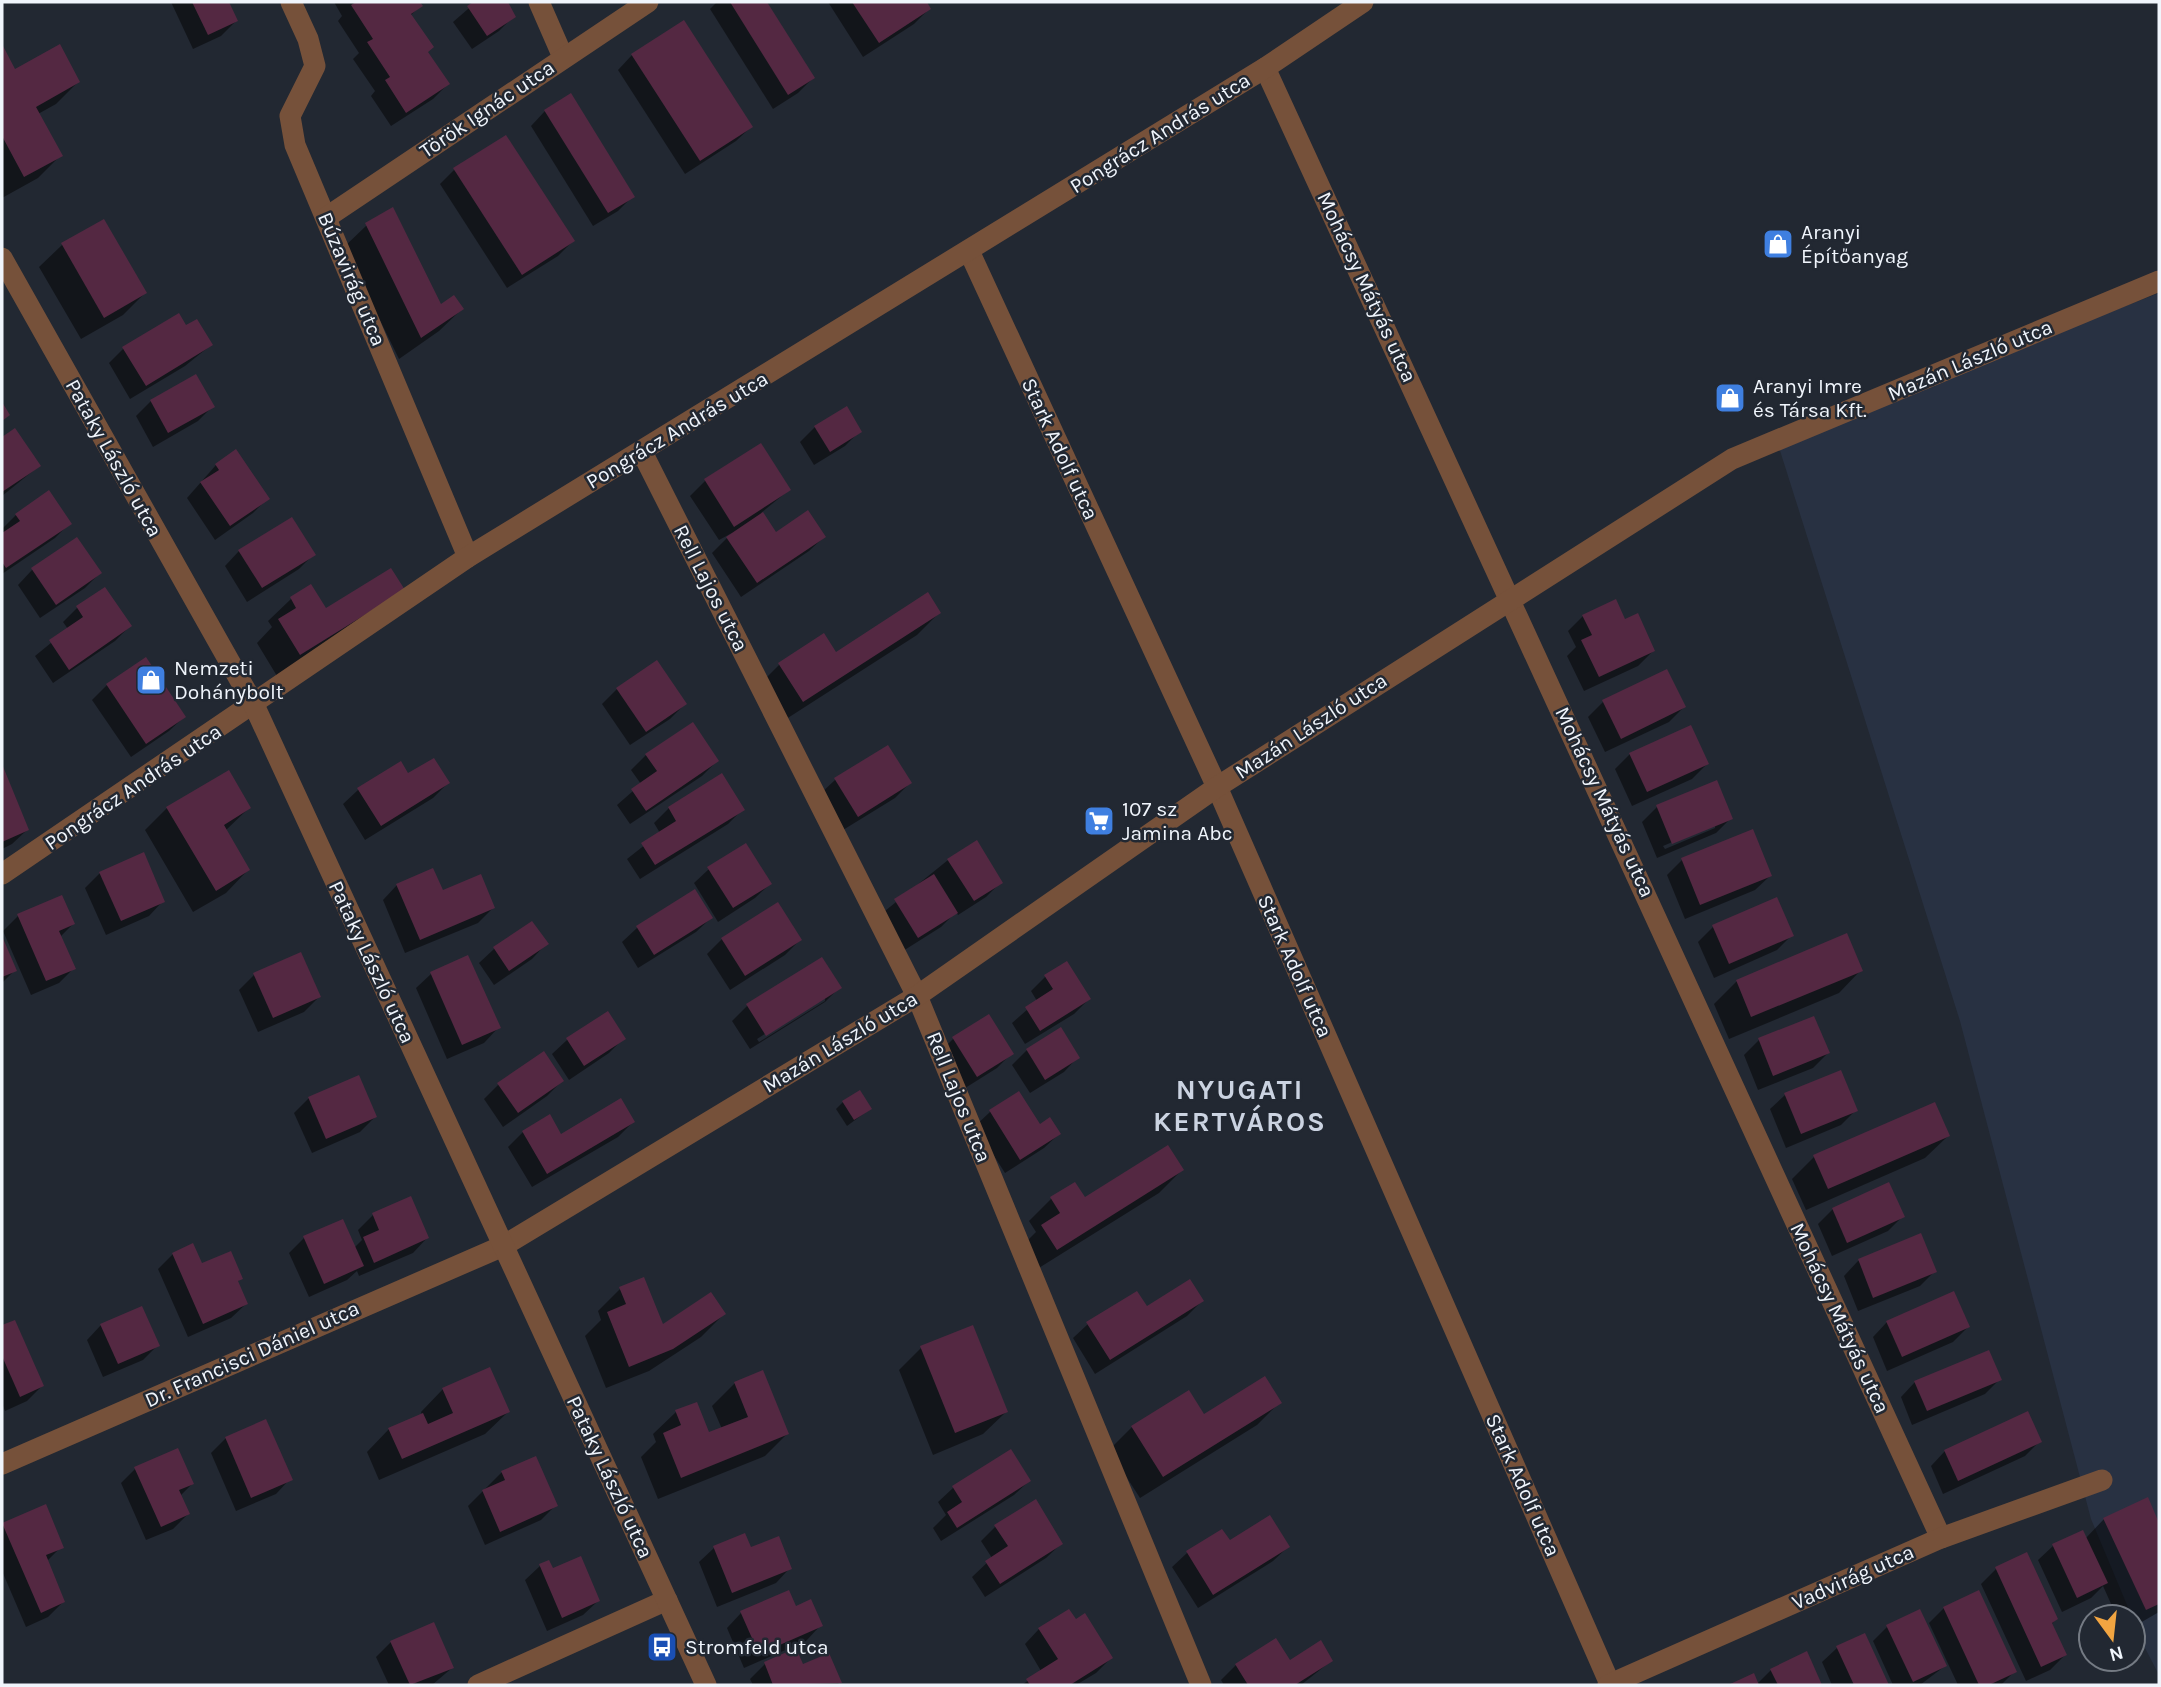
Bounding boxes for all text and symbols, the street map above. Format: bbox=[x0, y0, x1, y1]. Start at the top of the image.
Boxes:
street label: Török Ignác utca bbox=[415, 55, 559, 163]
street label: Pongrácz András utca bbox=[1065, 68, 1255, 198]
street label: Mohácsy Mátyás utca bbox=[1312, 188, 1422, 386]
street label: Búzavirág utca bbox=[313, 208, 391, 350]
place label: Aranyi Építőanyag bbox=[1801, 220, 1908, 268]
shop icon: Aranyi Építőanyag bbox=[1761, 227, 1795, 261]
street label: Mazán László utca bbox=[1884, 315, 2056, 405]
street label: Pongrácz András utca bbox=[582, 366, 772, 494]
street label: Stark Adolf utca bbox=[1017, 374, 1103, 524]
place label: Aranyi Imre és Társa Kft. bbox=[1753, 374, 1867, 422]
street label: Pataky László utca bbox=[61, 375, 167, 541]
shop icon: Aranyi Imre és Társa Kft. bbox=[1713, 381, 1747, 415]
street label: Rell Lajos utca bbox=[669, 521, 753, 655]
place label: Nemzeti Dohánybolt bbox=[174, 656, 284, 704]
shop icon: Nemzeti Dohánybolt bbox=[134, 663, 168, 697]
street label: Mazán László utca bbox=[1231, 668, 1391, 784]
street label: Mohácsy Mátyás utca bbox=[1550, 703, 1660, 901]
street label: Pongrácz András utca bbox=[40, 719, 226, 855]
place label: 107 sz Jamina Abc bbox=[1122, 797, 1233, 845]
supermarket icon: 107 sz Jamina Abc bbox=[1082, 804, 1116, 838]
street label: Pataky László utca bbox=[324, 877, 420, 1047]
street label: Stark Adolf utca bbox=[1253, 891, 1337, 1041]
street label: Mazán László utca bbox=[758, 986, 922, 1098]
street label: Rell Lajos utca bbox=[922, 1028, 996, 1166]
district label: NYUGATI KERTVÁROS bbox=[1153, 1073, 1327, 1138]
street label: Mohácsy Mátyás utca bbox=[1785, 1219, 1895, 1417]
street label: Dr. Francisci Dániel utca bbox=[141, 1296, 363, 1412]
street label: Pataky László utca bbox=[562, 1392, 658, 1562]
street label: Stark Adolf utca bbox=[1481, 1410, 1565, 1560]
street label: Vadvirág utca bbox=[1788, 1539, 1918, 1615]
north arrow bbox=[2077, 1603, 2147, 1673]
bus stop icon: Stromfeld utca bbox=[645, 1630, 679, 1664]
place label: Stromfeld utca bbox=[685, 1635, 829, 1659]
text: N bbox=[2107, 1641, 2126, 1666]

